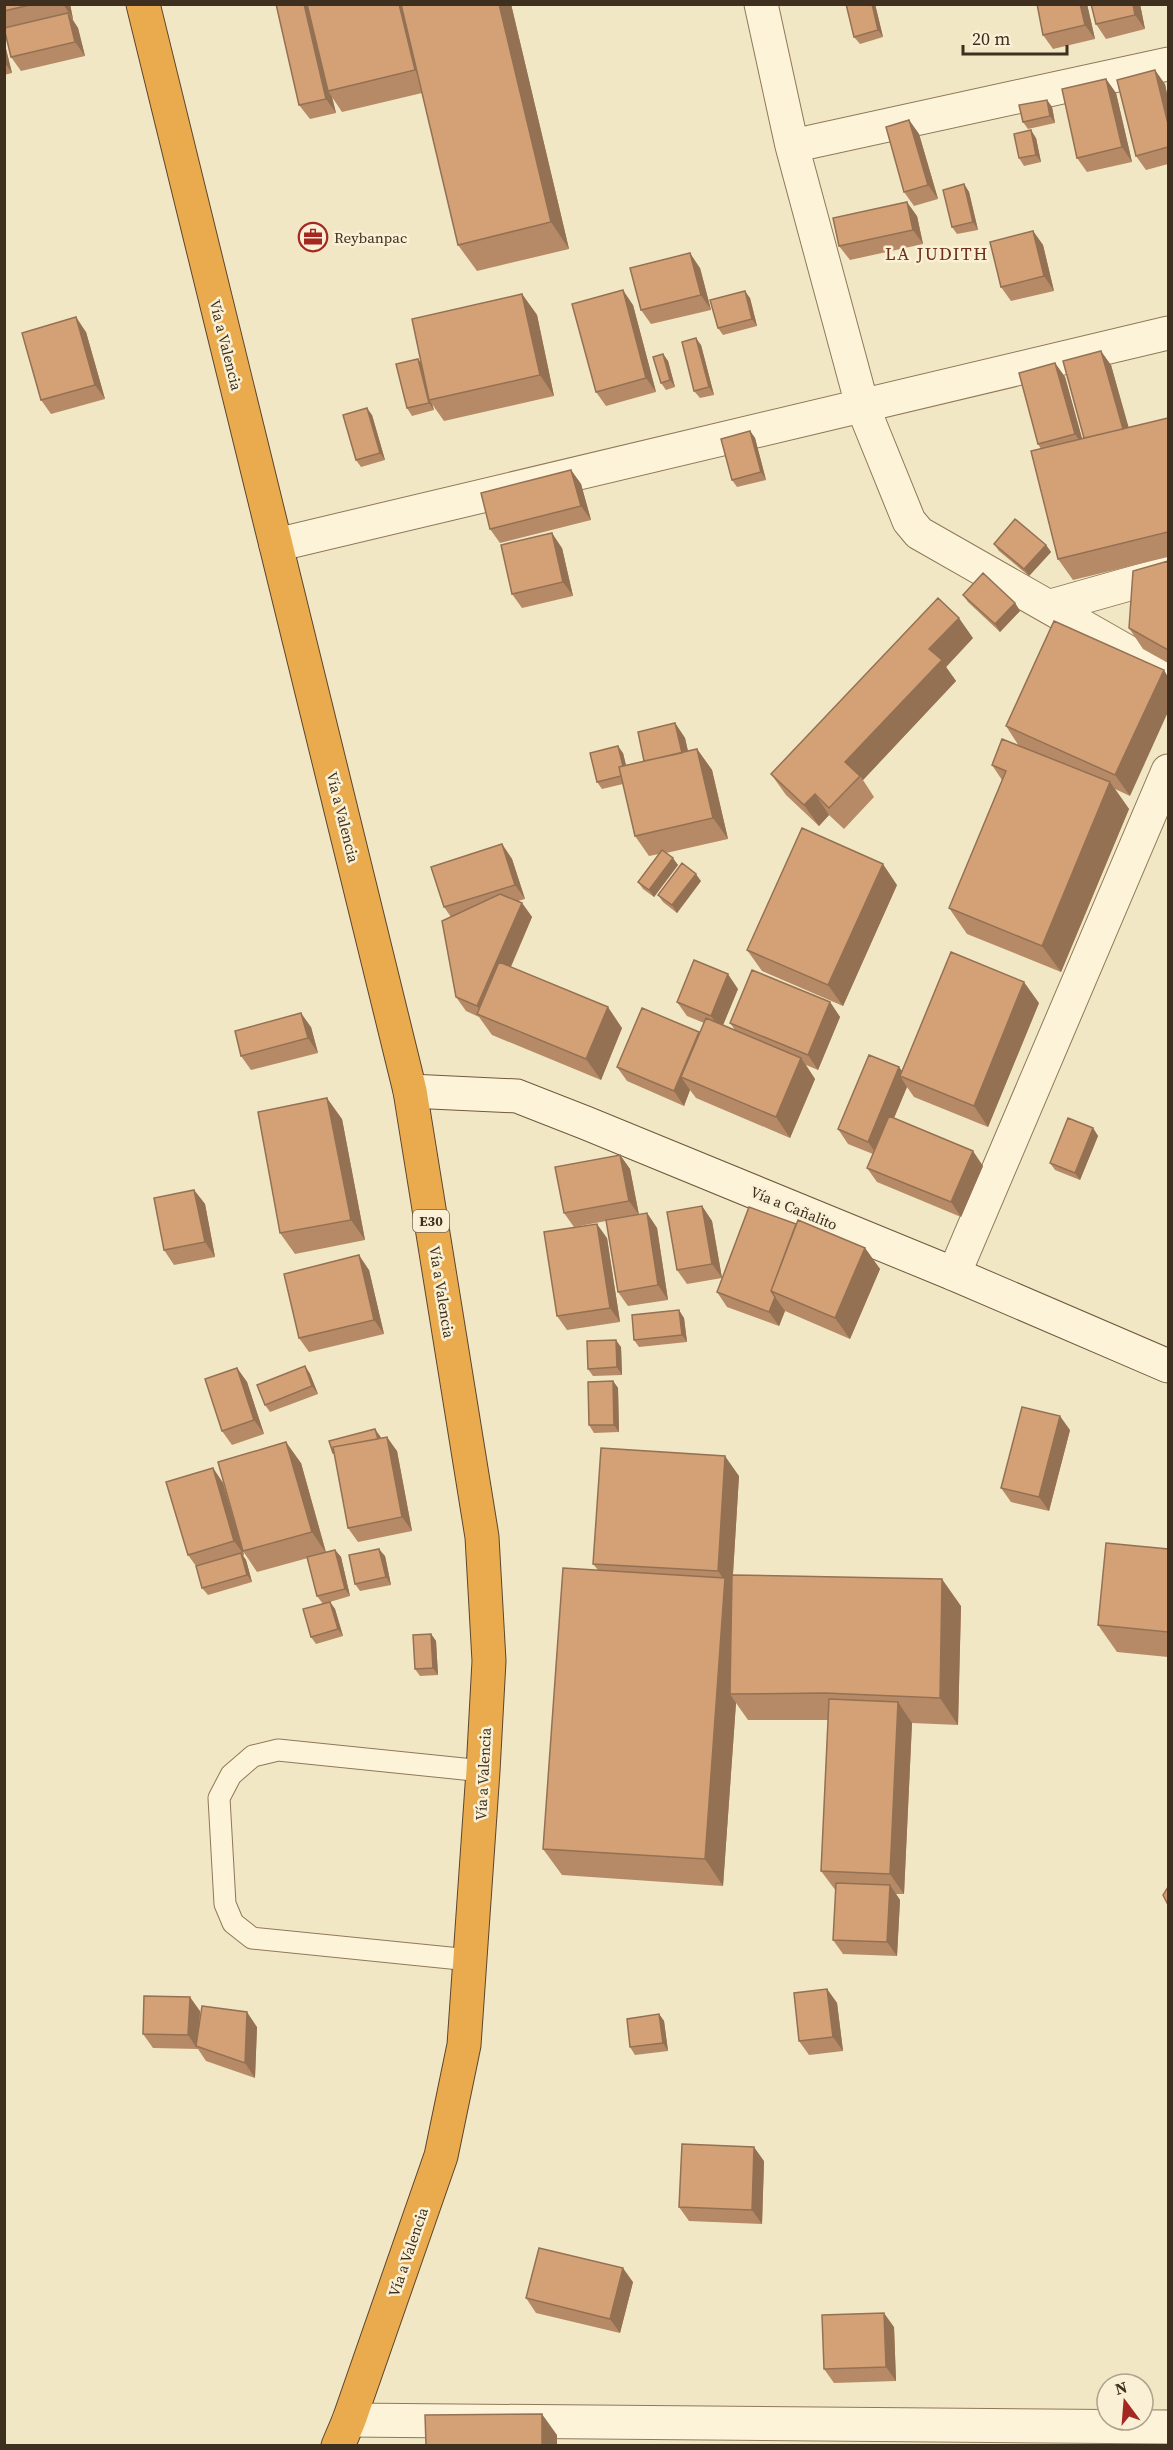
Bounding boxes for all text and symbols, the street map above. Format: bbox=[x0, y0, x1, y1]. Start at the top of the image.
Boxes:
scale bar bbox=[963, 18, 1066, 56]
text: 20 m bbox=[972, 26, 1010, 51]
office icon: Reybanpac bbox=[297, 221, 329, 253]
place label: Reybanpac bbox=[334, 227, 407, 248]
district label: LA JUDITH bbox=[885, 241, 989, 266]
street label: Vía a Valencia bbox=[205, 297, 248, 393]
street label: Vía a Valencia bbox=[322, 769, 365, 865]
street label: Vía a Cañalito bbox=[747, 1181, 841, 1235]
road number: E30 bbox=[413, 1210, 449, 1232]
street label: Vía a Valencia bbox=[424, 1244, 460, 1340]
street label: Vía a Valencia bbox=[470, 1727, 496, 1821]
street label: Vía a Valencia bbox=[383, 2204, 433, 2299]
north arrow bbox=[1095, 2372, 1155, 2432]
text: N bbox=[1112, 2375, 1130, 2400]

